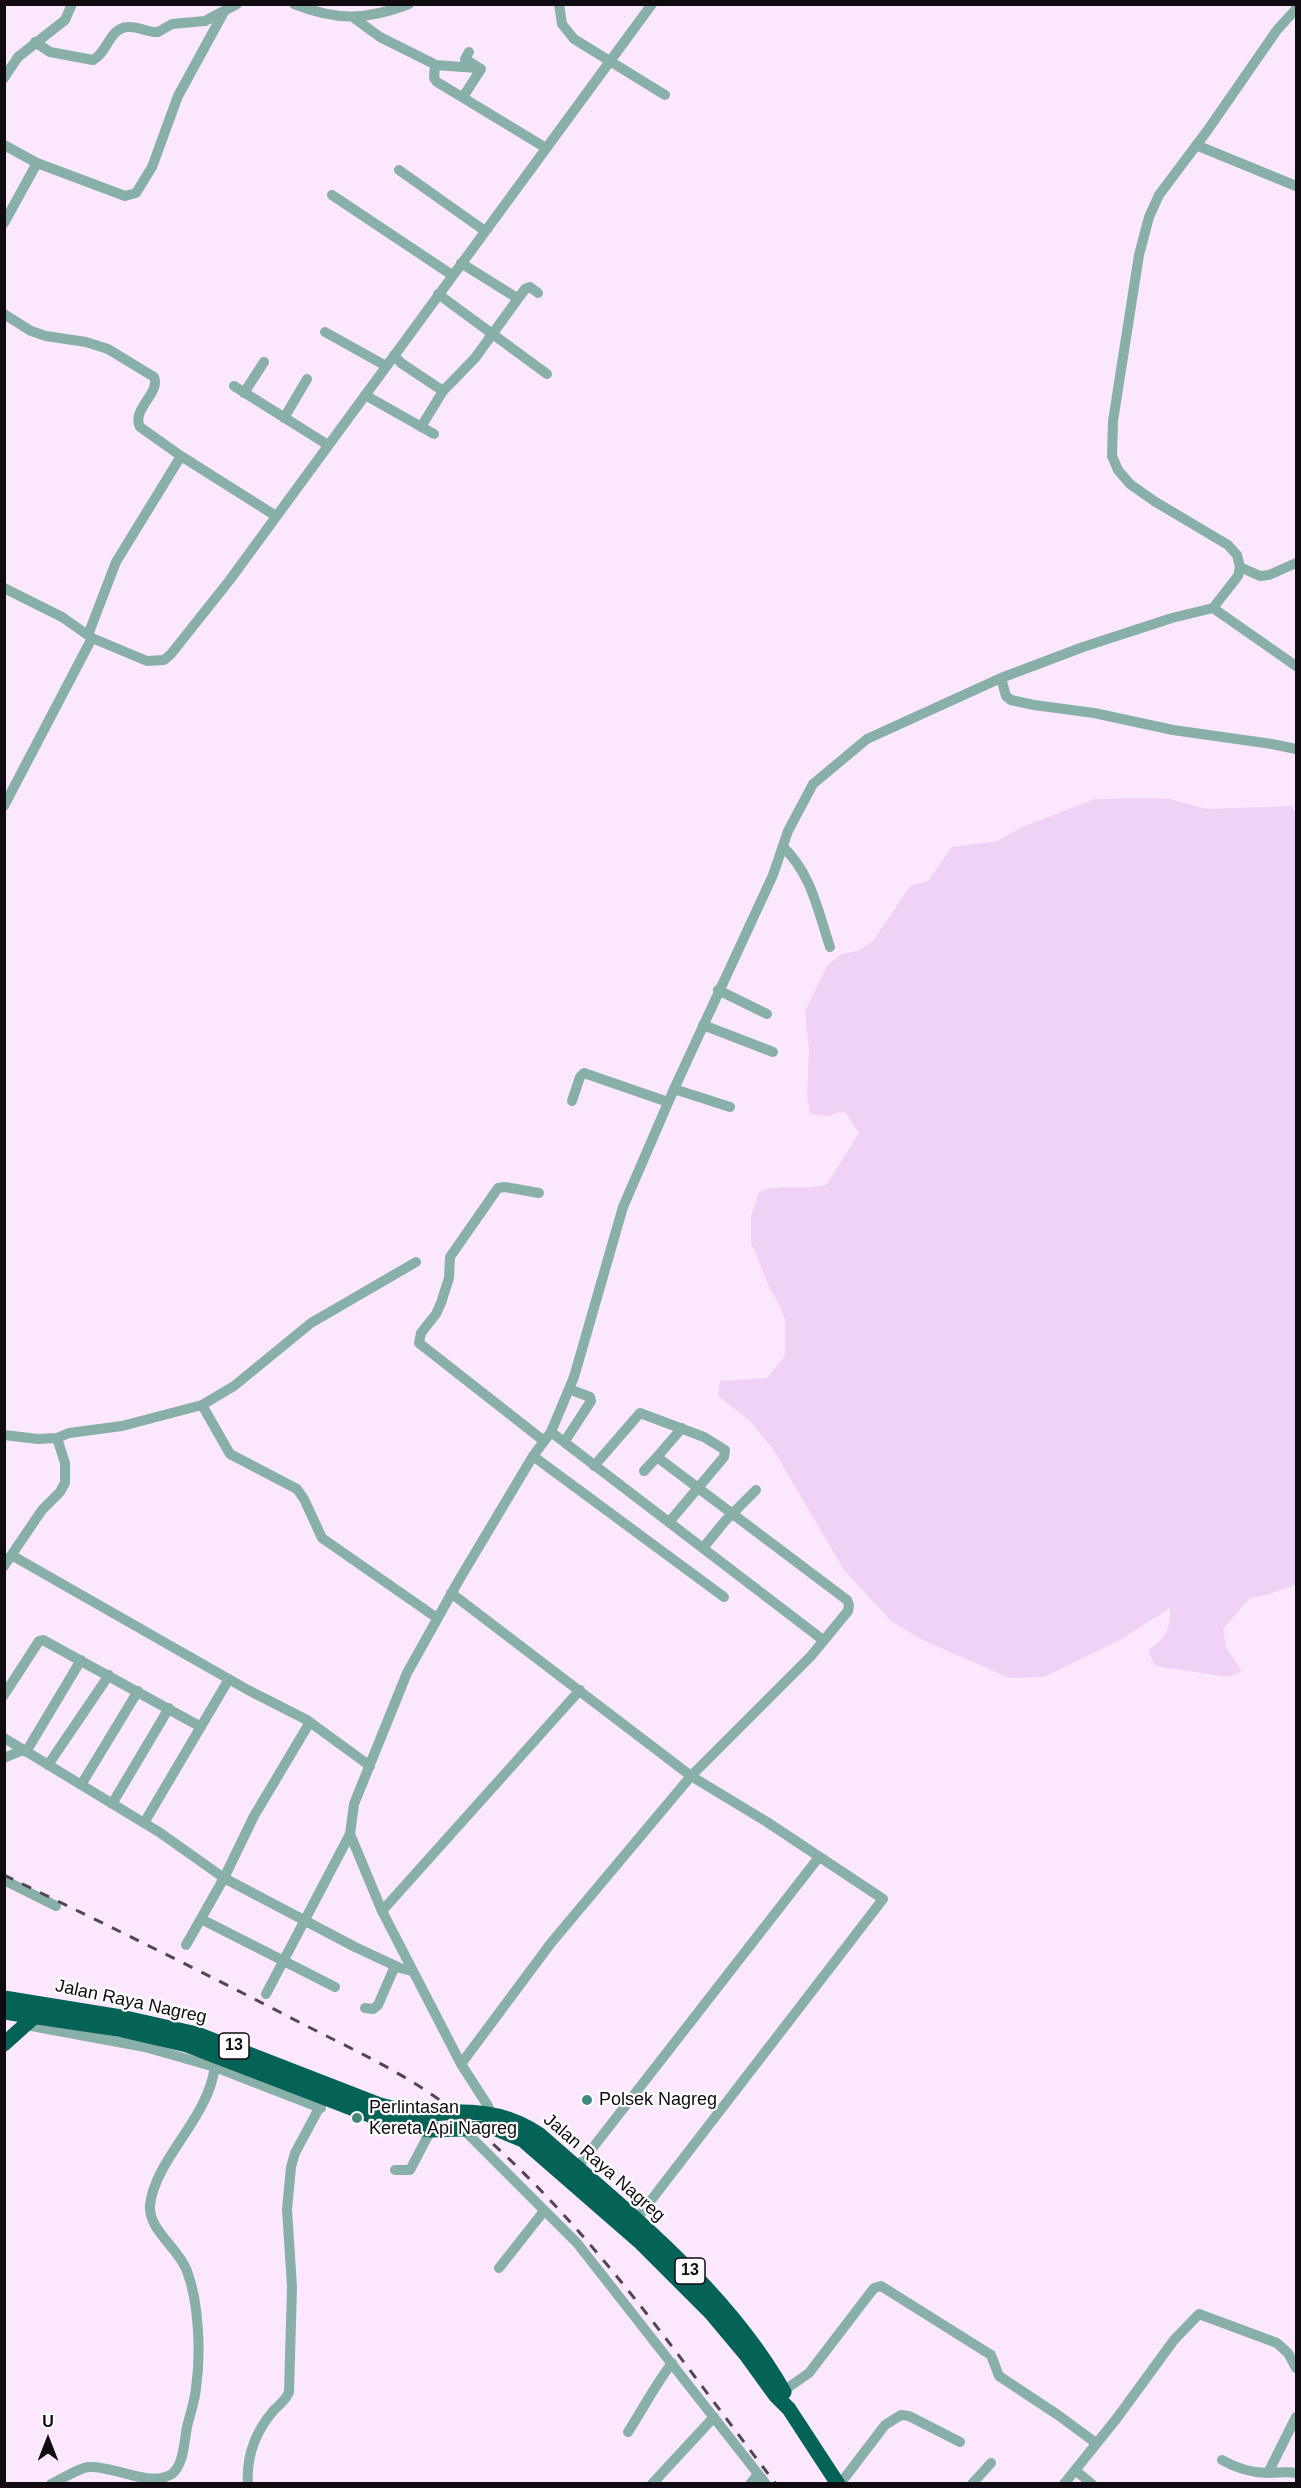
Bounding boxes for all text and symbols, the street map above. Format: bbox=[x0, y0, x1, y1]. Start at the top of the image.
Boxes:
street label: Jalan Raya Nagreg bbox=[53, 1975, 209, 2029]
road number: 13 bbox=[219, 2033, 249, 2059]
place label: Polsek Nagreg bbox=[599, 2089, 717, 2111]
marker: Polsek Nagreg bbox=[580, 2093, 594, 2107]
place label: Perlintasan Kereta Api Nagreg bbox=[369, 2097, 517, 2140]
street label: Jalan Raya Nagreg bbox=[539, 2109, 669, 2227]
marker: Perlintasan Kereta Api Nagreg bbox=[350, 2111, 364, 2125]
road number: 13 bbox=[675, 2258, 705, 2284]
north arrow bbox=[18, 2410, 78, 2470]
text: U bbox=[42, 2413, 54, 2430]

